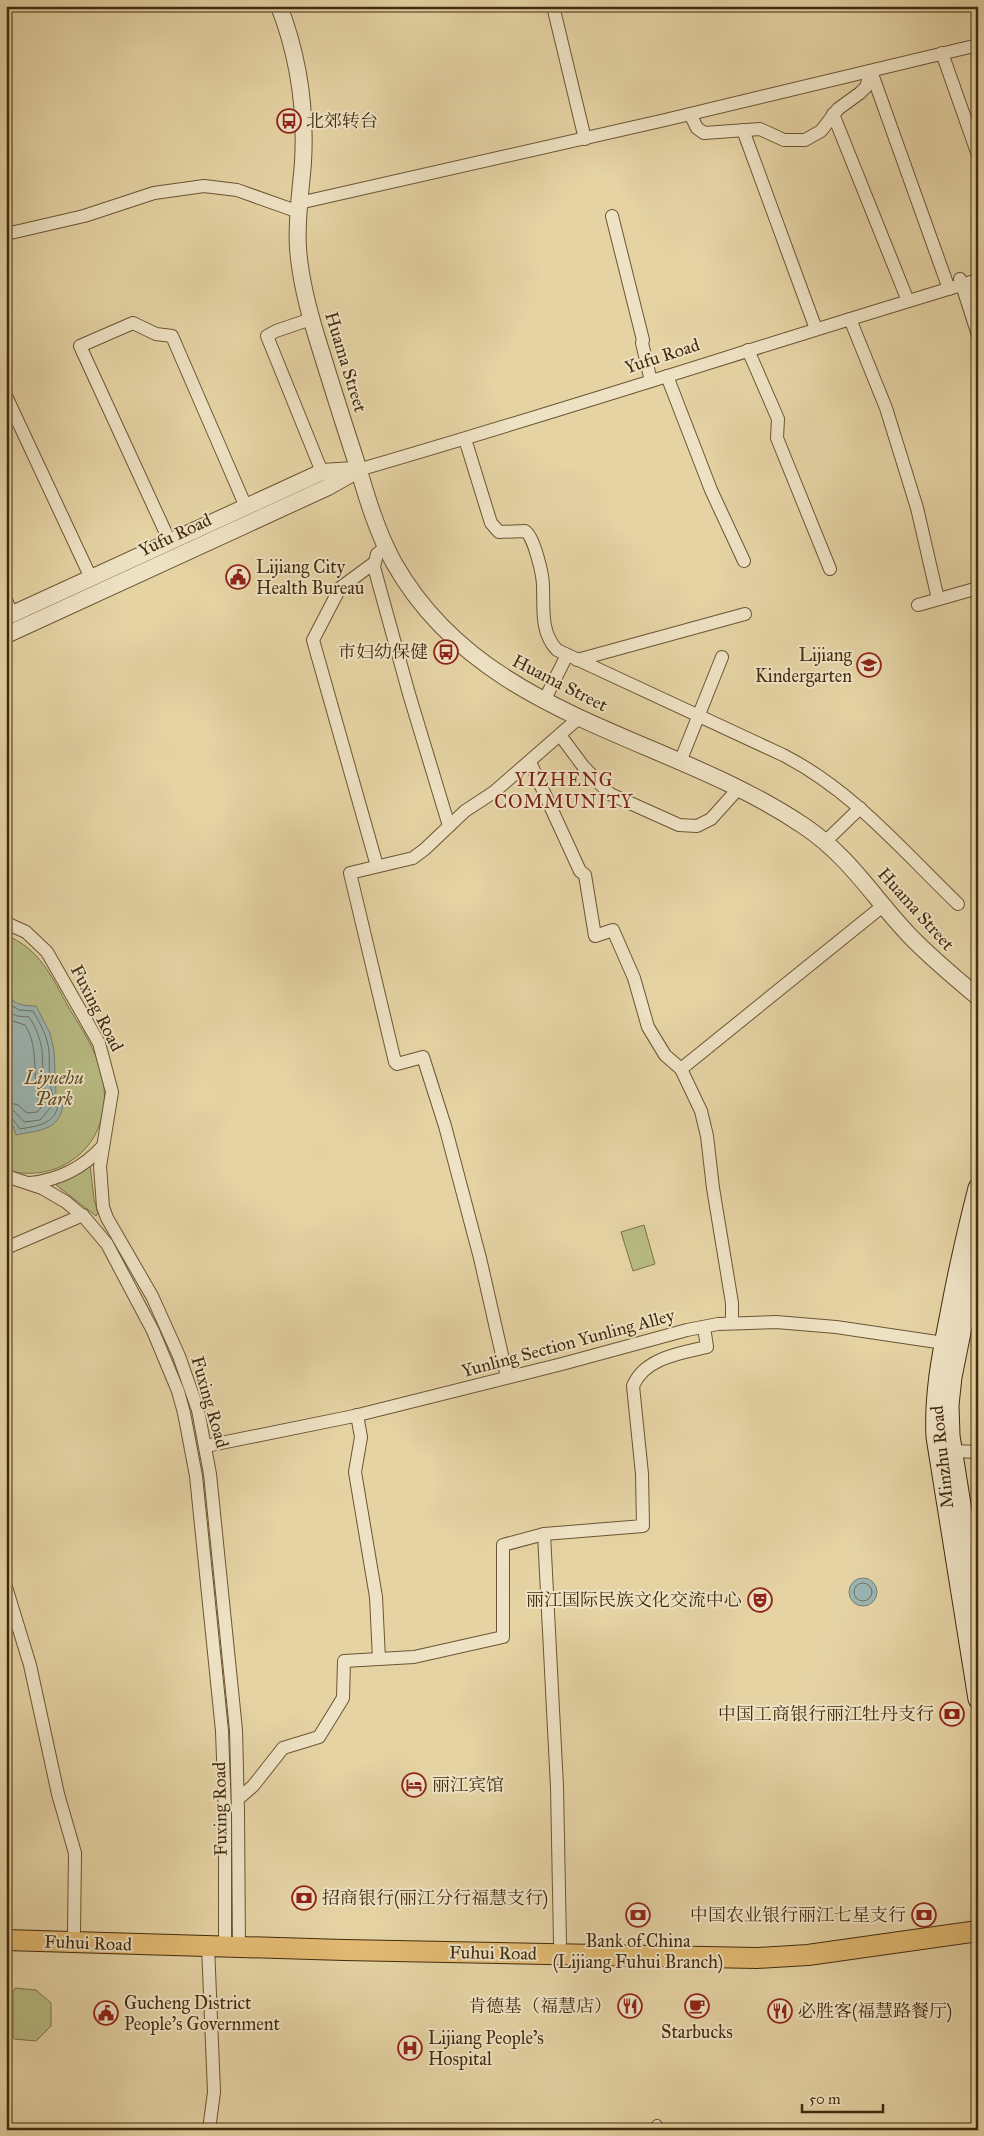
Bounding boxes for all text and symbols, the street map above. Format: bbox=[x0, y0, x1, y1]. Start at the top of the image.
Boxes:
bus stop icon: 北郊转台 bbox=[276, 108, 302, 134]
place label: 北郊转台 bbox=[306, 110, 378, 132]
street label: Huama Street bbox=[320, 309, 372, 415]
street label: Yufu Road bbox=[622, 334, 702, 378]
street label: Yufu Road bbox=[135, 509, 215, 561]
place label: Lijiang City Health Bureau bbox=[256, 556, 365, 599]
public building icon: Lijiang City Health Bureau bbox=[225, 564, 251, 590]
bus stop icon: 市妇幼保健 bbox=[433, 639, 459, 665]
place label: 市妇幼保健 bbox=[338, 641, 428, 663]
place label: Lijiang Kindergarten bbox=[755, 644, 853, 688]
street label: Huama Street bbox=[509, 650, 612, 717]
school or university icon: Lijiang Kindergarten bbox=[856, 652, 882, 678]
district label: YIZHENG COMMUNITY bbox=[494, 768, 634, 813]
street label: Huama Street bbox=[873, 863, 959, 955]
street label: Fuxing Road bbox=[65, 961, 128, 1056]
park label: Liyuehu Park bbox=[23, 1067, 84, 1110]
street label: Yunling Section Yunling Alley bbox=[459, 1304, 678, 1383]
street label: Fuxing Road bbox=[185, 1354, 234, 1451]
street label: Minzhu Road bbox=[926, 1404, 958, 1510]
theatre icon: 丽江国际民族文化交流中心 bbox=[747, 1587, 773, 1613]
place label: 丽江国际民族文化交流中心 bbox=[526, 1589, 742, 1611]
bank icon: 中国工商银行丽江牡丹支行 bbox=[939, 1701, 965, 1727]
place label: 中国工商银行丽江牡丹支行 bbox=[718, 1703, 934, 1725]
street label: Fuxing Road bbox=[208, 1762, 233, 1856]
hotel icon: 丽江宾馆 bbox=[401, 1772, 427, 1798]
place label: 丽江宾馆 bbox=[432, 1774, 504, 1796]
bank icon: 招商银行(丽江分行福慧支行) bbox=[291, 1885, 317, 1911]
place label: 招商银行(丽江分行福慧支行) bbox=[322, 1887, 548, 1910]
bank icon: Bank of China (Lijiang Fuhui Branch) bbox=[625, 1902, 651, 1928]
bank icon: 中国农业银行丽江七星支行 bbox=[911, 1902, 937, 1928]
place label: 中国农业银行丽江七星支行 bbox=[690, 1904, 906, 1926]
street label: Fuhui Road bbox=[44, 1930, 132, 1956]
place label: Bank of China (Lijiang Fuhui Branch) bbox=[553, 1930, 723, 1974]
street label: Fuhui Road bbox=[449, 1941, 537, 1965]
place label: Gucheng District People's Government bbox=[124, 1992, 280, 2035]
restaurant icon: 肯德基（福慧店） bbox=[617, 1993, 643, 2019]
cafe icon: Starbucks bbox=[684, 1993, 710, 2019]
place label: 肯德基（福慧店） bbox=[468, 1995, 612, 2017]
restaurant icon: 必胜客(福慧路餐厅) bbox=[767, 1998, 793, 2024]
public building icon: Gucheng District People's Government bbox=[93, 2000, 119, 2026]
place label: 必胜客(福慧路餐厅) bbox=[798, 2000, 952, 2023]
place label: Starbucks bbox=[661, 2021, 733, 2043]
place label: Lijiang People's Hospital bbox=[428, 2027, 544, 2070]
hospital icon: Lijiang People's Hospital bbox=[397, 2035, 423, 2061]
scale bar bbox=[802, 2081, 883, 2113]
text: 50 m bbox=[809, 2090, 841, 2108]

